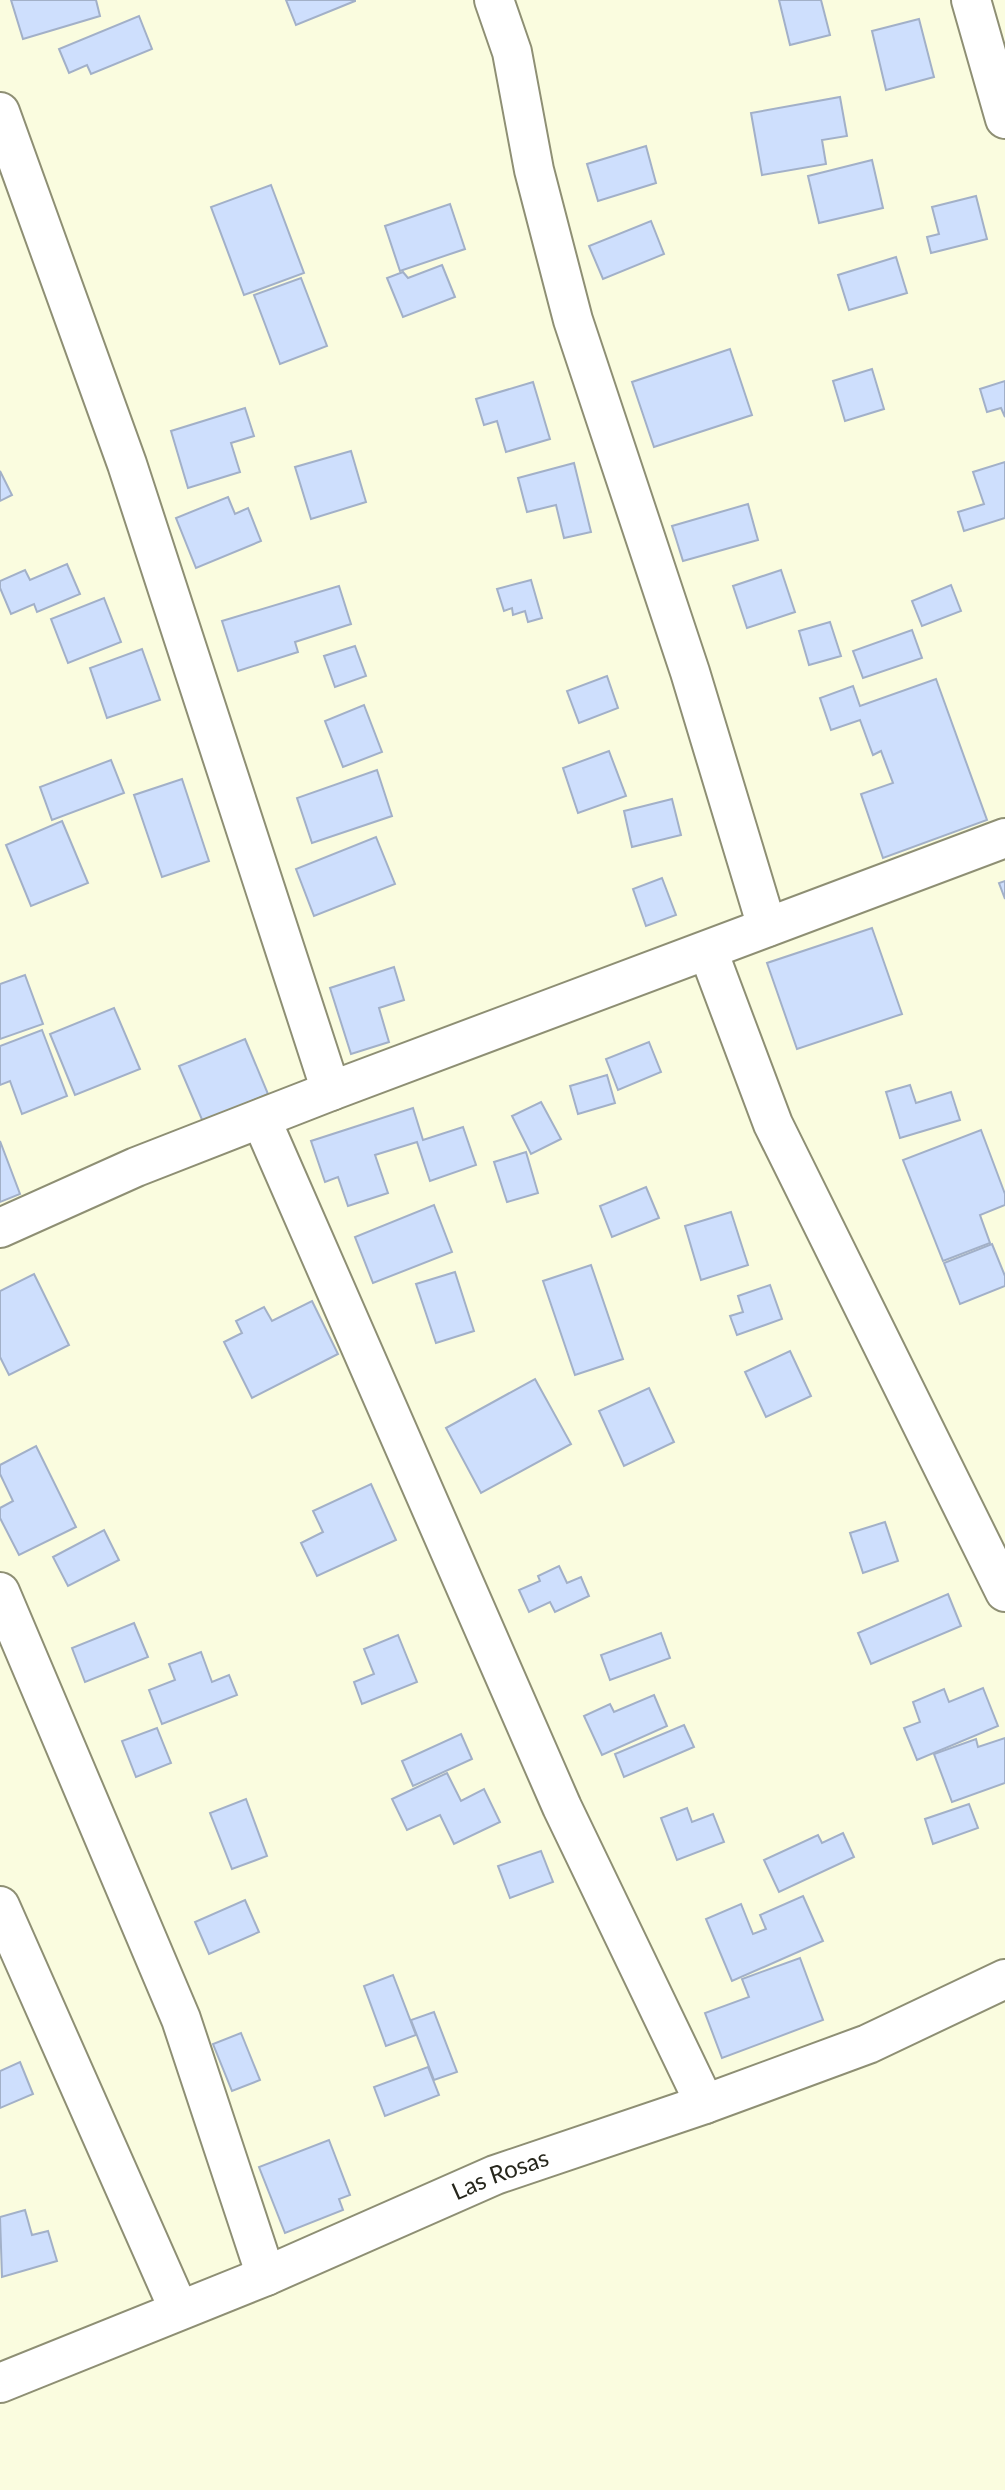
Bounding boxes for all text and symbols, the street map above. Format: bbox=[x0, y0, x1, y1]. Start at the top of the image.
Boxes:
street label: Las Rosas bbox=[447, 2142, 552, 2205]

